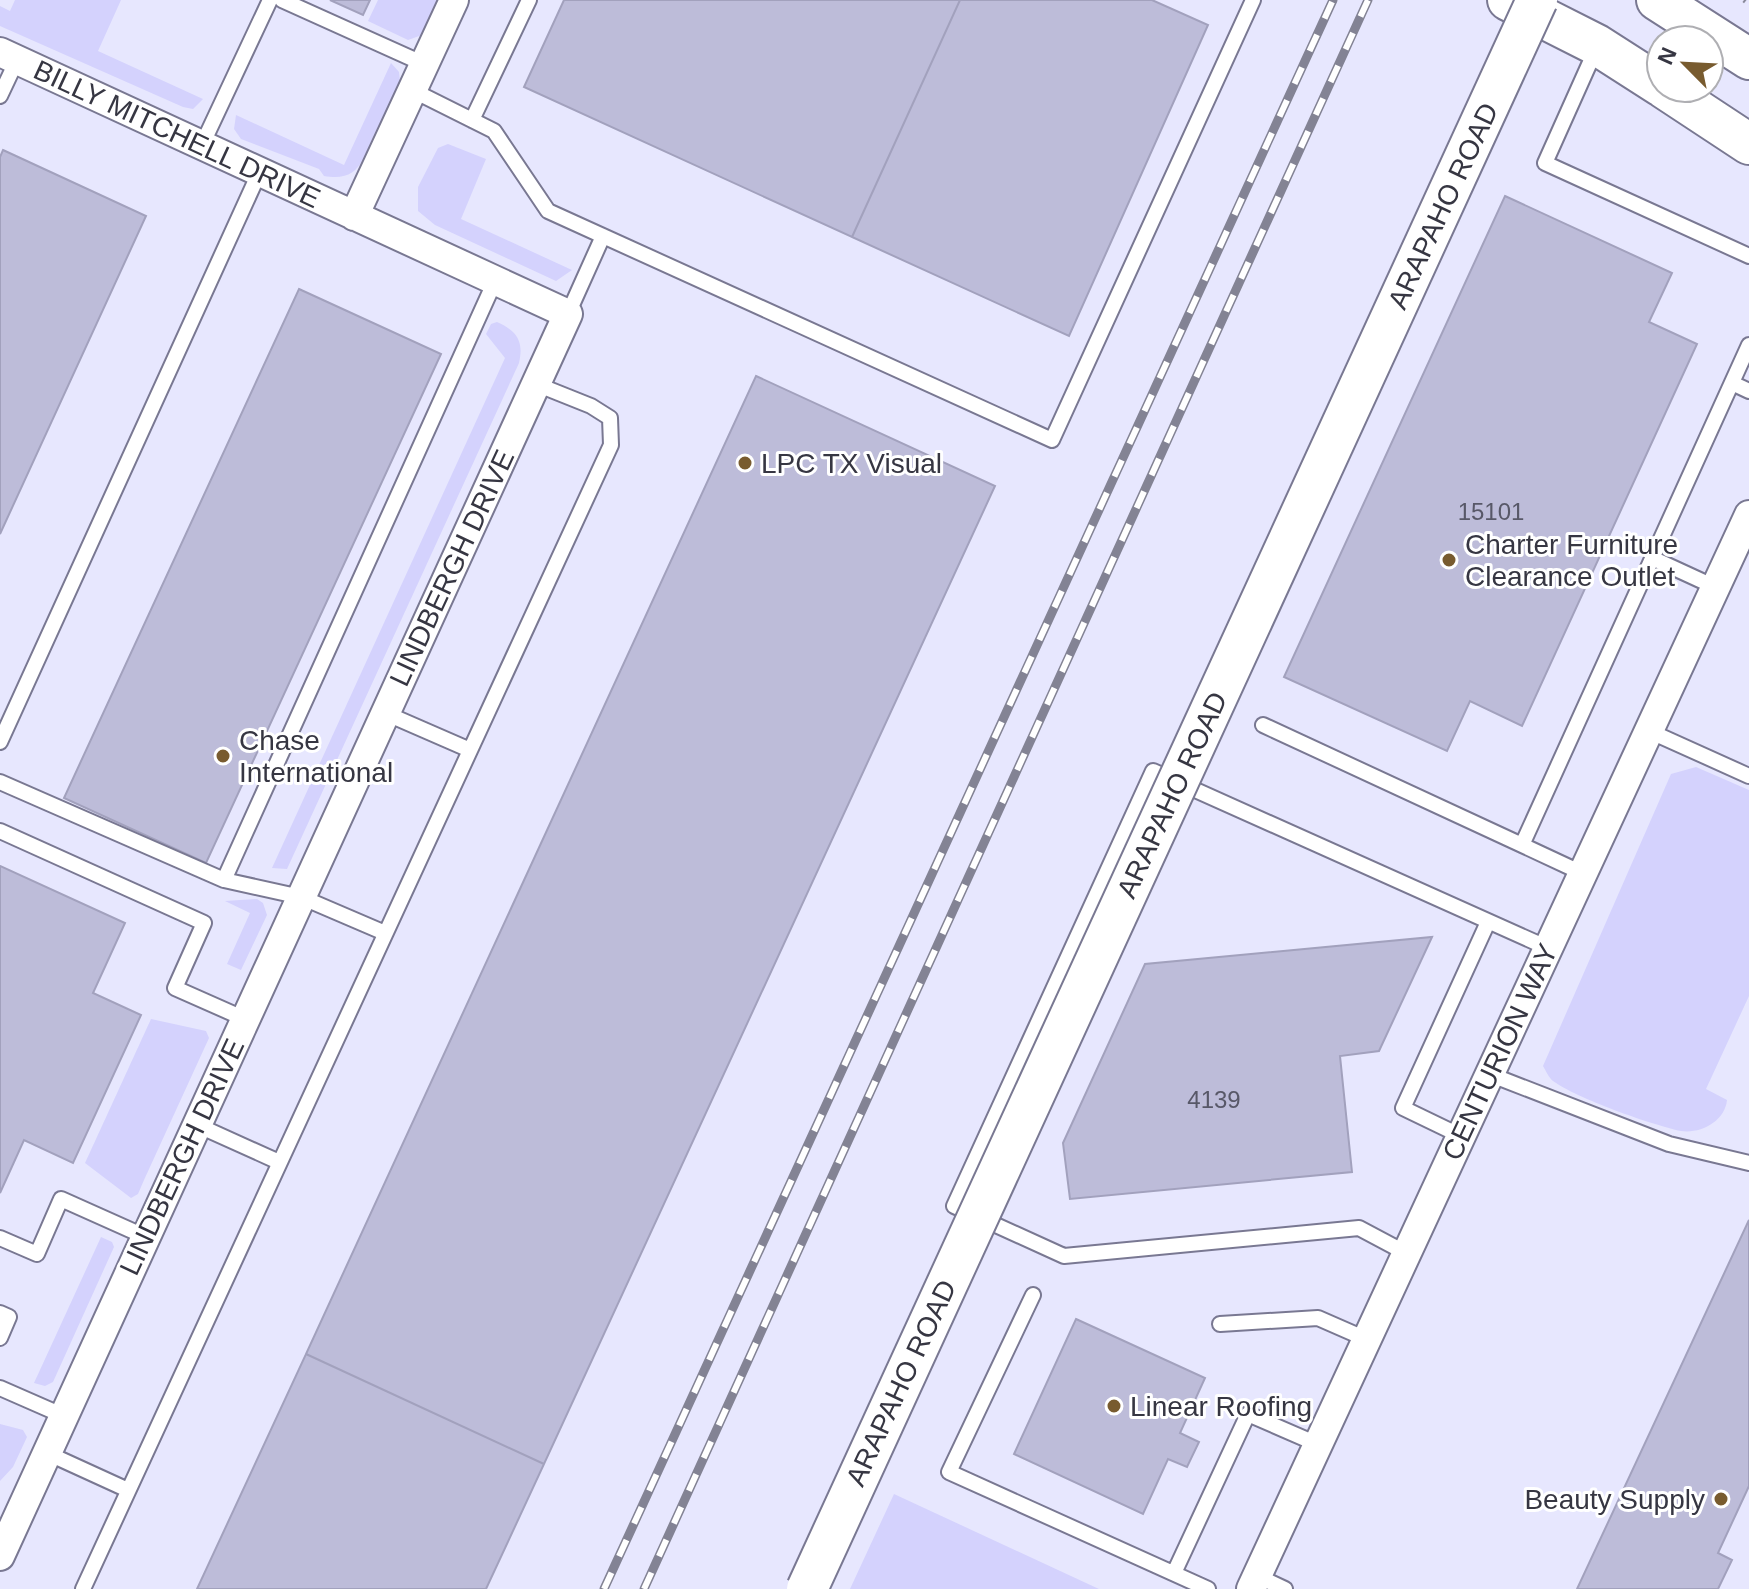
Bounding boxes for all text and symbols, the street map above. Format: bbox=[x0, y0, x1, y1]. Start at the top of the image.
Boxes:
north arrow bbox=[1645, 24, 1725, 104]
text: N bbox=[1653, 44, 1682, 68]
street label: BILLY MITCHELL DRIVE bbox=[29, 54, 325, 214]
street label: ARAPAHO ROAD bbox=[1382, 98, 1504, 314]
street label: LINDBERGH DRIVE bbox=[384, 445, 520, 691]
place label: LPC TX Visual bbox=[761, 448, 942, 479]
marker: LPC TX Visual bbox=[736, 454, 754, 472]
house number: 15101 bbox=[1458, 498, 1524, 525]
place label: Charter Furniture Clearance Outlet bbox=[1465, 529, 1678, 592]
marker: Charter Furniture Clearance Outlet bbox=[1440, 551, 1458, 569]
street label: ARAPAHO ROAD bbox=[1111, 687, 1233, 903]
place label: Chase International bbox=[239, 725, 393, 788]
marker: Chase International bbox=[214, 747, 232, 765]
street label: CENTURION WAY bbox=[1436, 939, 1564, 1165]
street label: LINDBERGH DRIVE bbox=[114, 1034, 250, 1280]
house number: 4139 bbox=[1187, 1086, 1241, 1113]
street label: ARAPAHO ROAD bbox=[840, 1275, 962, 1491]
place label: Linear Roofing bbox=[1130, 1391, 1312, 1422]
marker: Linear Roofing bbox=[1105, 1397, 1123, 1415]
place label: Beauty Supply bbox=[1524, 1484, 1705, 1515]
marker: Beauty Supply bbox=[1712, 1490, 1730, 1508]

